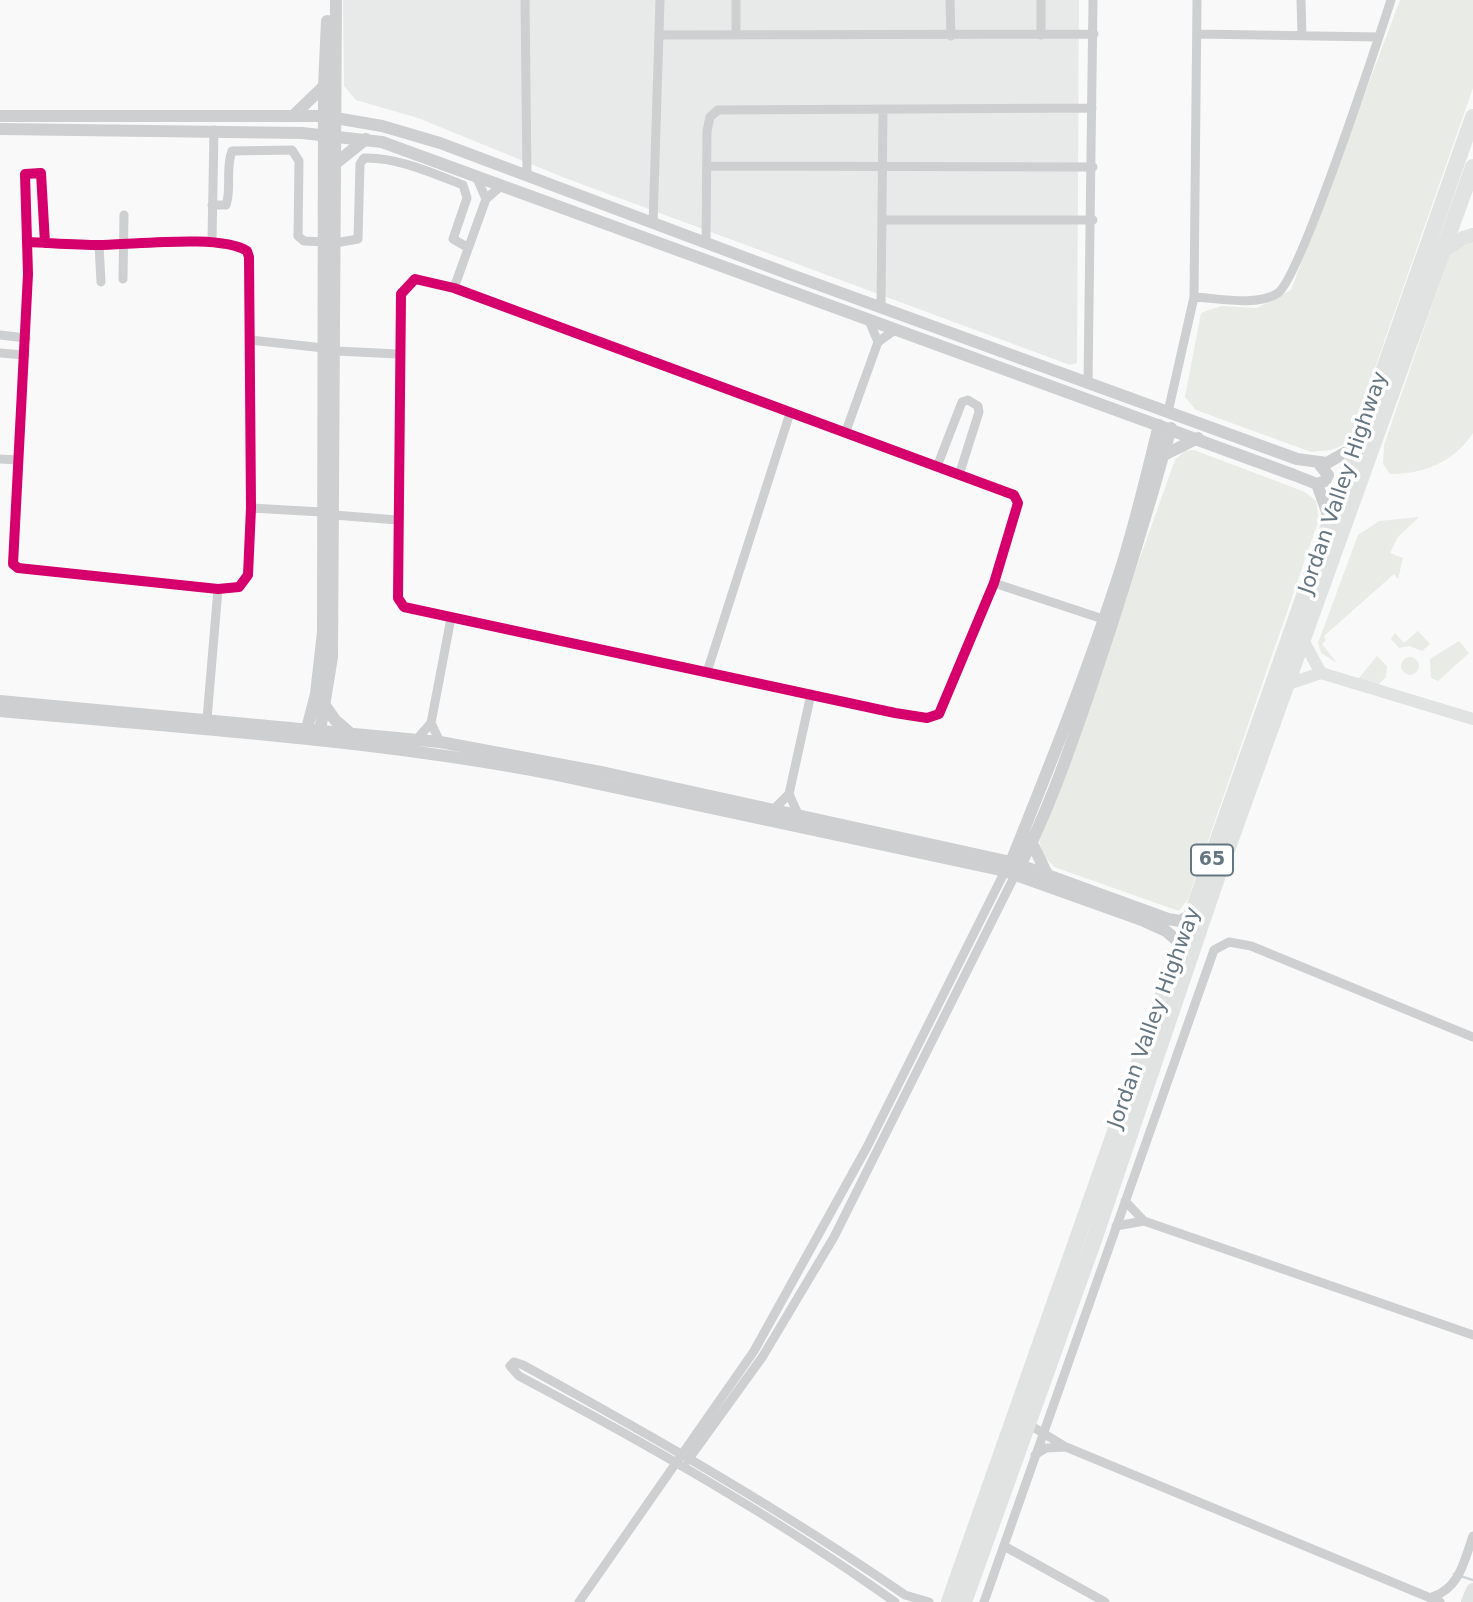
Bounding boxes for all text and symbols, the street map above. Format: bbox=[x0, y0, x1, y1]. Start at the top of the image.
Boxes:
street label: Jordan Valley Highway bbox=[1294, 368, 1394, 598]
road number: 65 bbox=[1191, 845, 1233, 876]
street label: Jordan Valley Highway bbox=[1103, 904, 1207, 1132]

